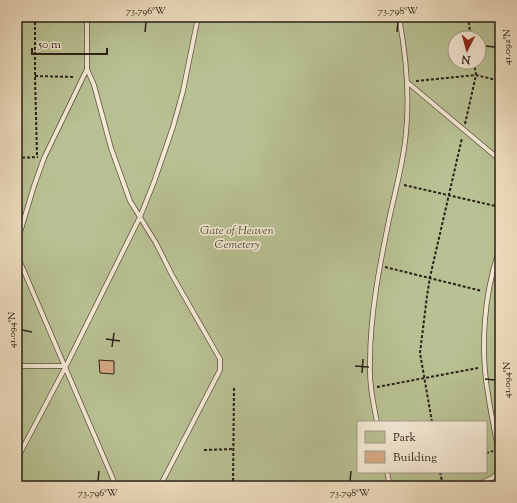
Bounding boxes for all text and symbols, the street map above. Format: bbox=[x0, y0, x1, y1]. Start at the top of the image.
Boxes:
text: 73.796°W bbox=[126, 4, 166, 19]
text: 73.798°W bbox=[378, 4, 418, 19]
text: 41.092°N bbox=[500, 29, 515, 65]
scale bar bbox=[32, 30, 107, 56]
north arrow bbox=[447, 30, 487, 70]
text: 50 m bbox=[37, 36, 61, 54]
text: N bbox=[461, 51, 472, 67]
park label: Gate of Heaven Cemetery bbox=[200, 222, 275, 254]
text: 41.094°N bbox=[5, 312, 20, 348]
text: 41.094°N bbox=[500, 362, 515, 398]
legend bbox=[357, 421, 487, 473]
text: Park bbox=[393, 429, 416, 447]
text: Building bbox=[393, 449, 437, 467]
text: 73.796°W bbox=[78, 486, 118, 501]
text: 73.798°W bbox=[330, 486, 370, 501]

